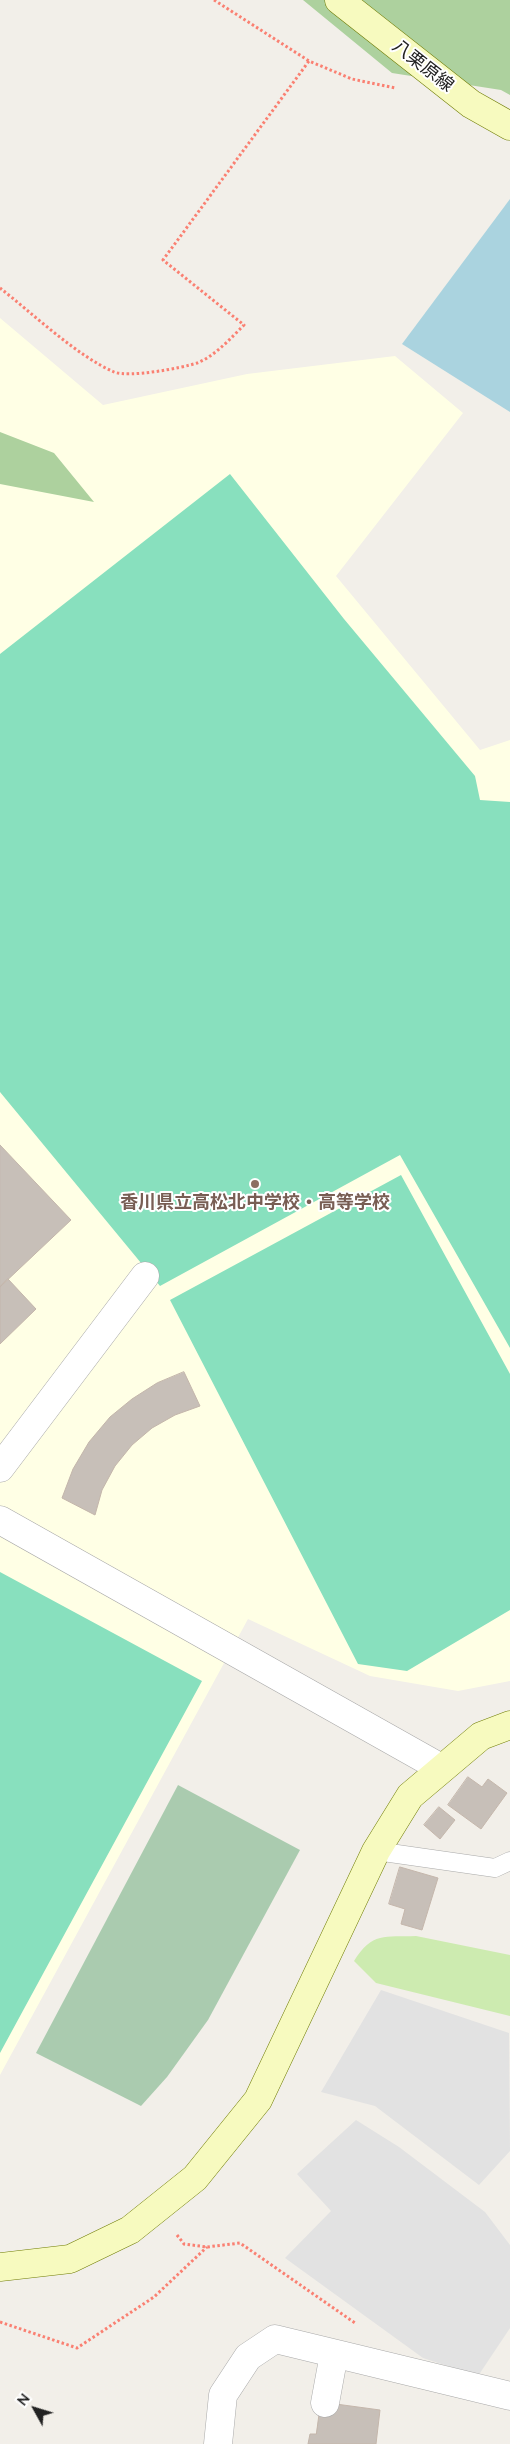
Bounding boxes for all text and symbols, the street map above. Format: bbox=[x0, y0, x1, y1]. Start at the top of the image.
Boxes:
street label: 八栗原線 bbox=[388, 35, 458, 97]
marker: 香川県立高松北中学校・高等学校 bbox=[249, 1178, 261, 1190]
place label: 香川県立高松北中学校・高等学校 bbox=[120, 1192, 390, 1214]
north arrow bbox=[10, 2384, 60, 2434]
text: N bbox=[13, 2390, 34, 2409]

